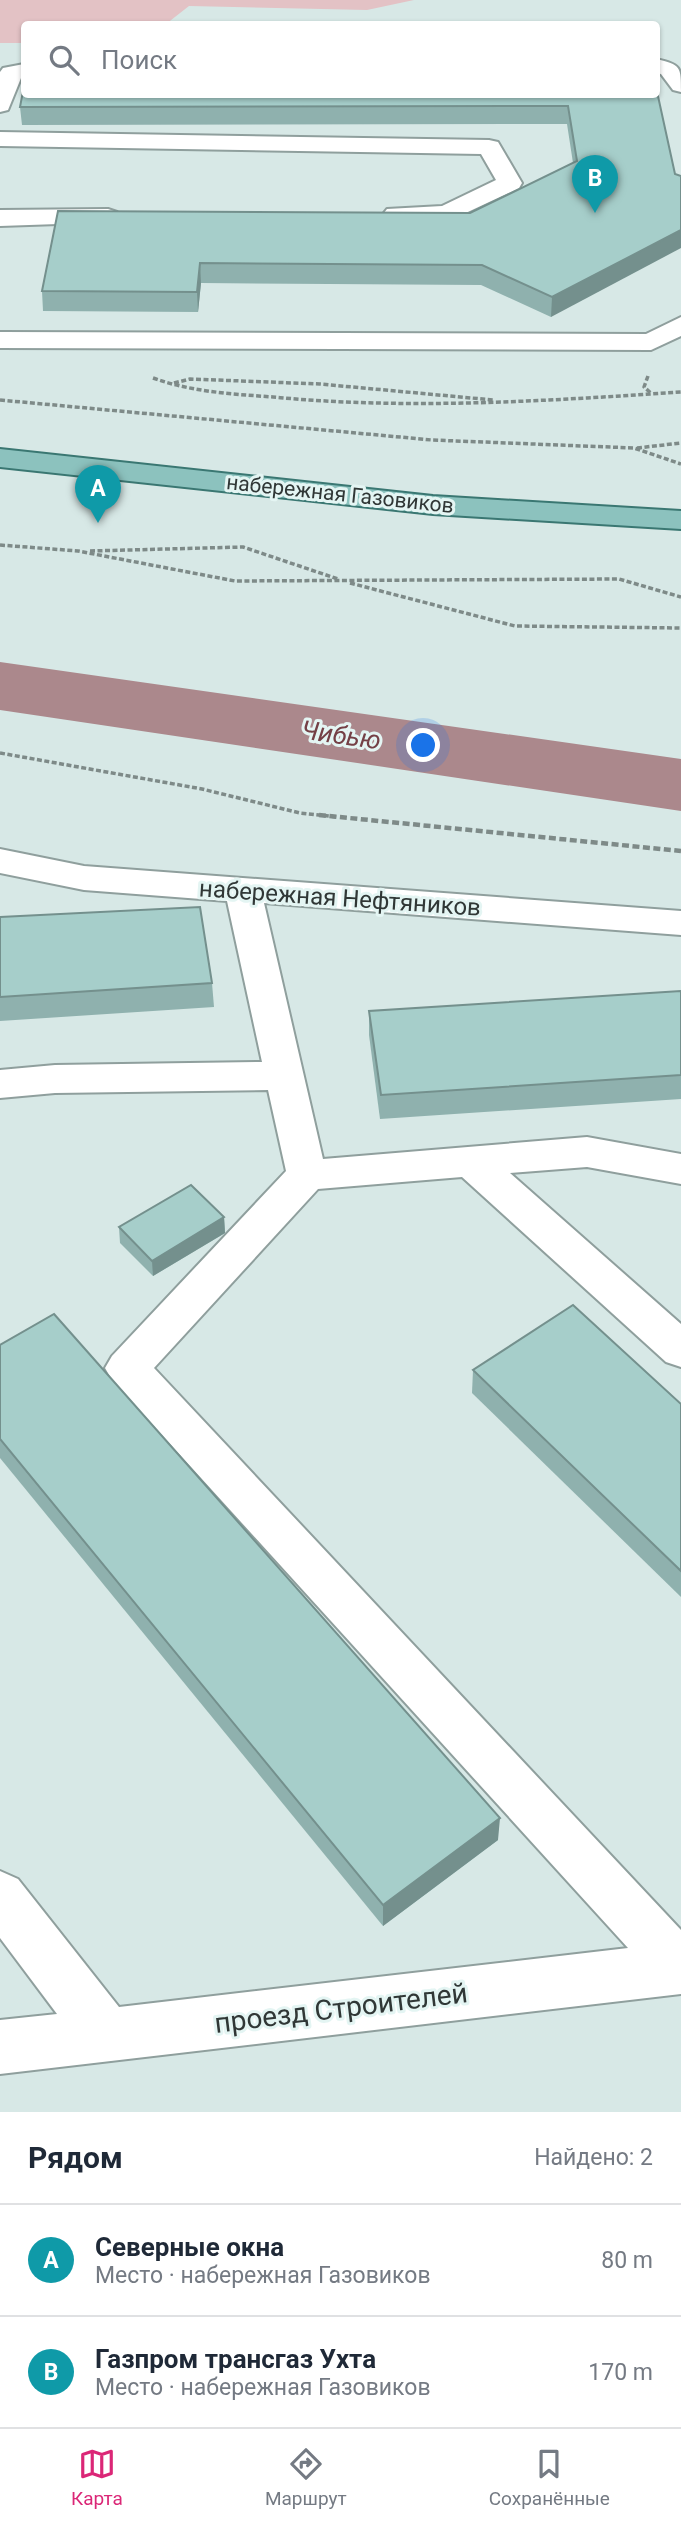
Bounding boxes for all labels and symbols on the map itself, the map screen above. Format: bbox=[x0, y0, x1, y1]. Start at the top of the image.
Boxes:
pin: B bbox=[572, 155, 618, 213]
pin: A bbox=[75, 465, 121, 523]
street label: набережная Газовиков bbox=[225, 470, 455, 518]
water label: Чибью bbox=[299, 715, 383, 755]
your location bbox=[406, 728, 440, 762]
street label: набережная Нефтяников bbox=[198, 874, 482, 922]
street label: проезд Строителей bbox=[213, 1976, 469, 2040]

